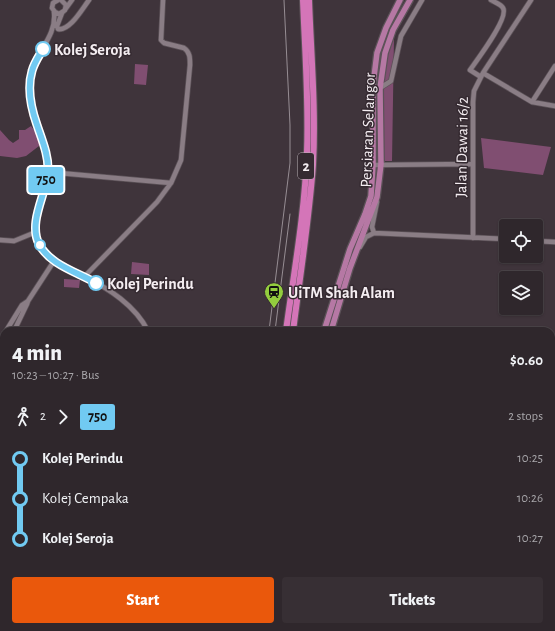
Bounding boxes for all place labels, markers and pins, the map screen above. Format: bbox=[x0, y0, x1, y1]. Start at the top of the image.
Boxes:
marker: Kolej Seroja bbox=[35, 41, 51, 57]
place label: Kolej Seroja bbox=[54, 42, 131, 59]
unlabelled marker bbox=[34, 239, 46, 251]
marker: Kolej Perindu bbox=[88, 275, 104, 291]
place label: Kolej Perindu bbox=[107, 276, 194, 293]
station icon: UiTM Shah Alam bbox=[263, 281, 285, 309]
place label: UiTM Shah Alam bbox=[288, 285, 395, 301]

